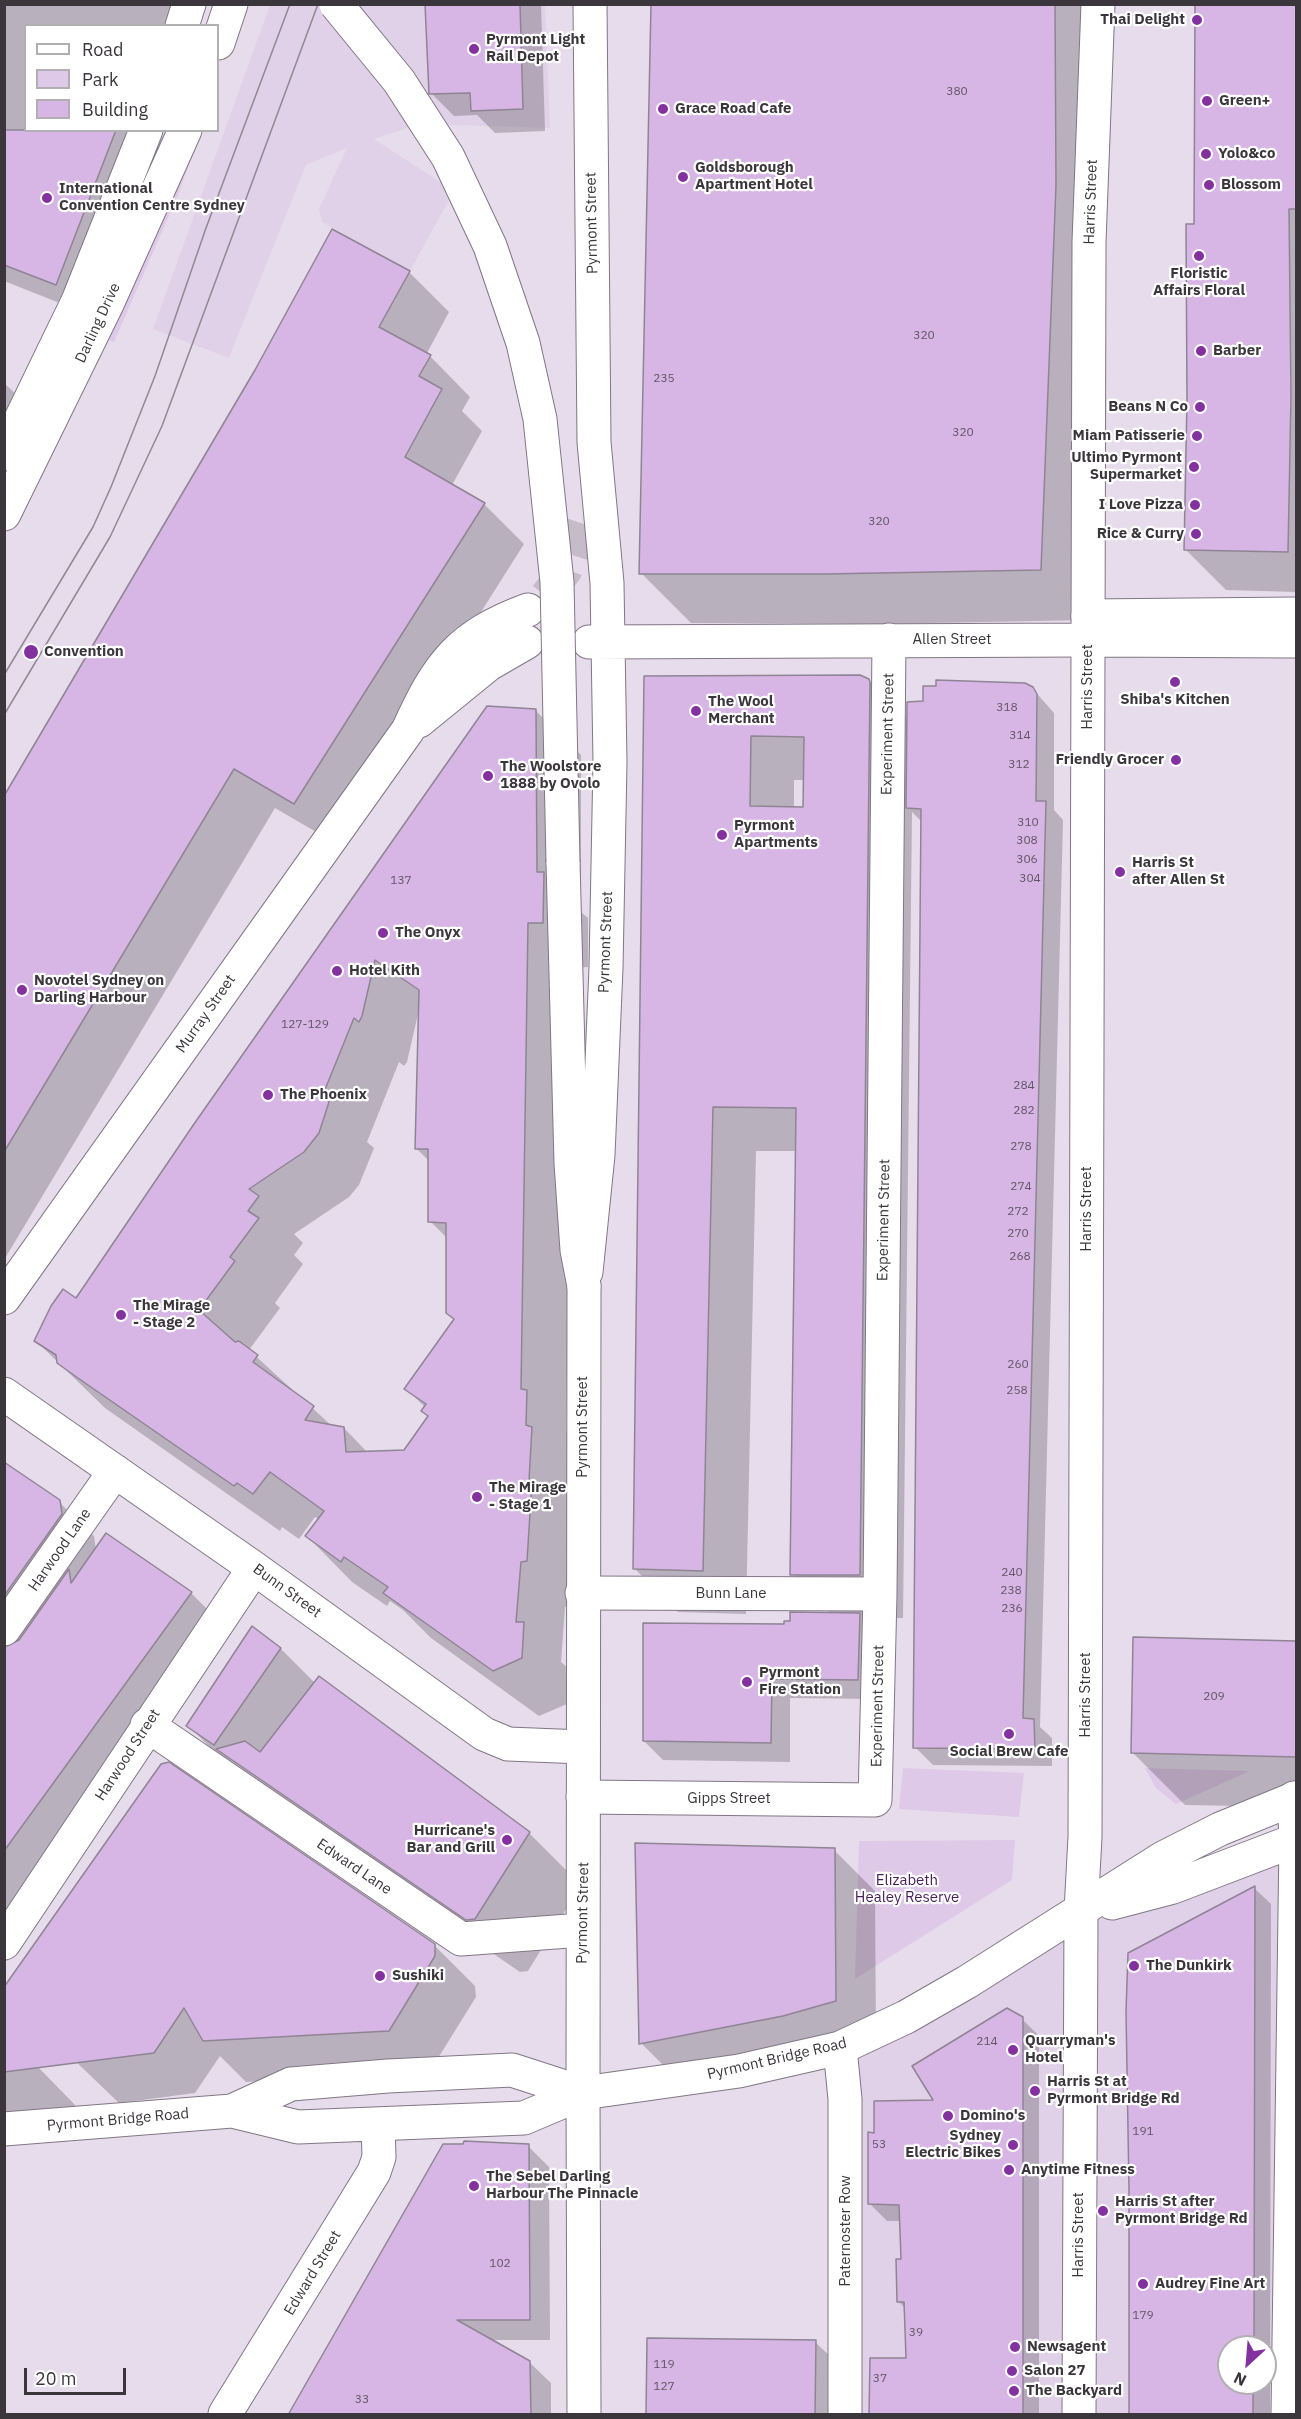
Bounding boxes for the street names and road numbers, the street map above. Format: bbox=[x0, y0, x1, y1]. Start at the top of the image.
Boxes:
street label: Harris Street bbox=[1081, 159, 1101, 245]
street label: Pyrmont Street bbox=[582, 172, 602, 274]
street label: Darling Drive bbox=[72, 280, 124, 366]
street label: Allen Street bbox=[912, 631, 992, 649]
street label: Harris Street bbox=[1079, 644, 1097, 730]
street label: Experiment Street bbox=[878, 673, 898, 795]
street label: Pyrmont Street bbox=[595, 891, 617, 993]
street label: Murray Street bbox=[172, 971, 240, 1057]
street label: Experiment Street bbox=[874, 1159, 894, 1281]
street label: Harris Street bbox=[1078, 1166, 1096, 1252]
street label: Pyrmont Street bbox=[574, 1376, 592, 1478]
street label: Harwood Lane bbox=[25, 1505, 95, 1595]
street label: Bunn Street bbox=[249, 1560, 325, 1622]
street label: Bunn Lane bbox=[695, 1585, 767, 1603]
street label: Experiment Street bbox=[868, 1645, 888, 1767]
street label: Harris Street bbox=[1077, 1652, 1095, 1738]
street label: Harwood Street bbox=[92, 1706, 164, 1804]
street label: Gipps Street bbox=[687, 1790, 771, 1808]
street label: Edward Lane bbox=[313, 1835, 395, 1899]
street label: Pyrmont Street bbox=[573, 1862, 593, 1964]
street label: Pyrmont Bridge Road bbox=[705, 2034, 849, 2084]
street label: Pyrmont Bridge Road bbox=[46, 2105, 190, 2135]
street label: Paternoster Row bbox=[837, 2175, 855, 2287]
street label: Harris Street bbox=[1070, 2192, 1088, 2278]
street label: Edward Street bbox=[281, 2227, 345, 2319]

